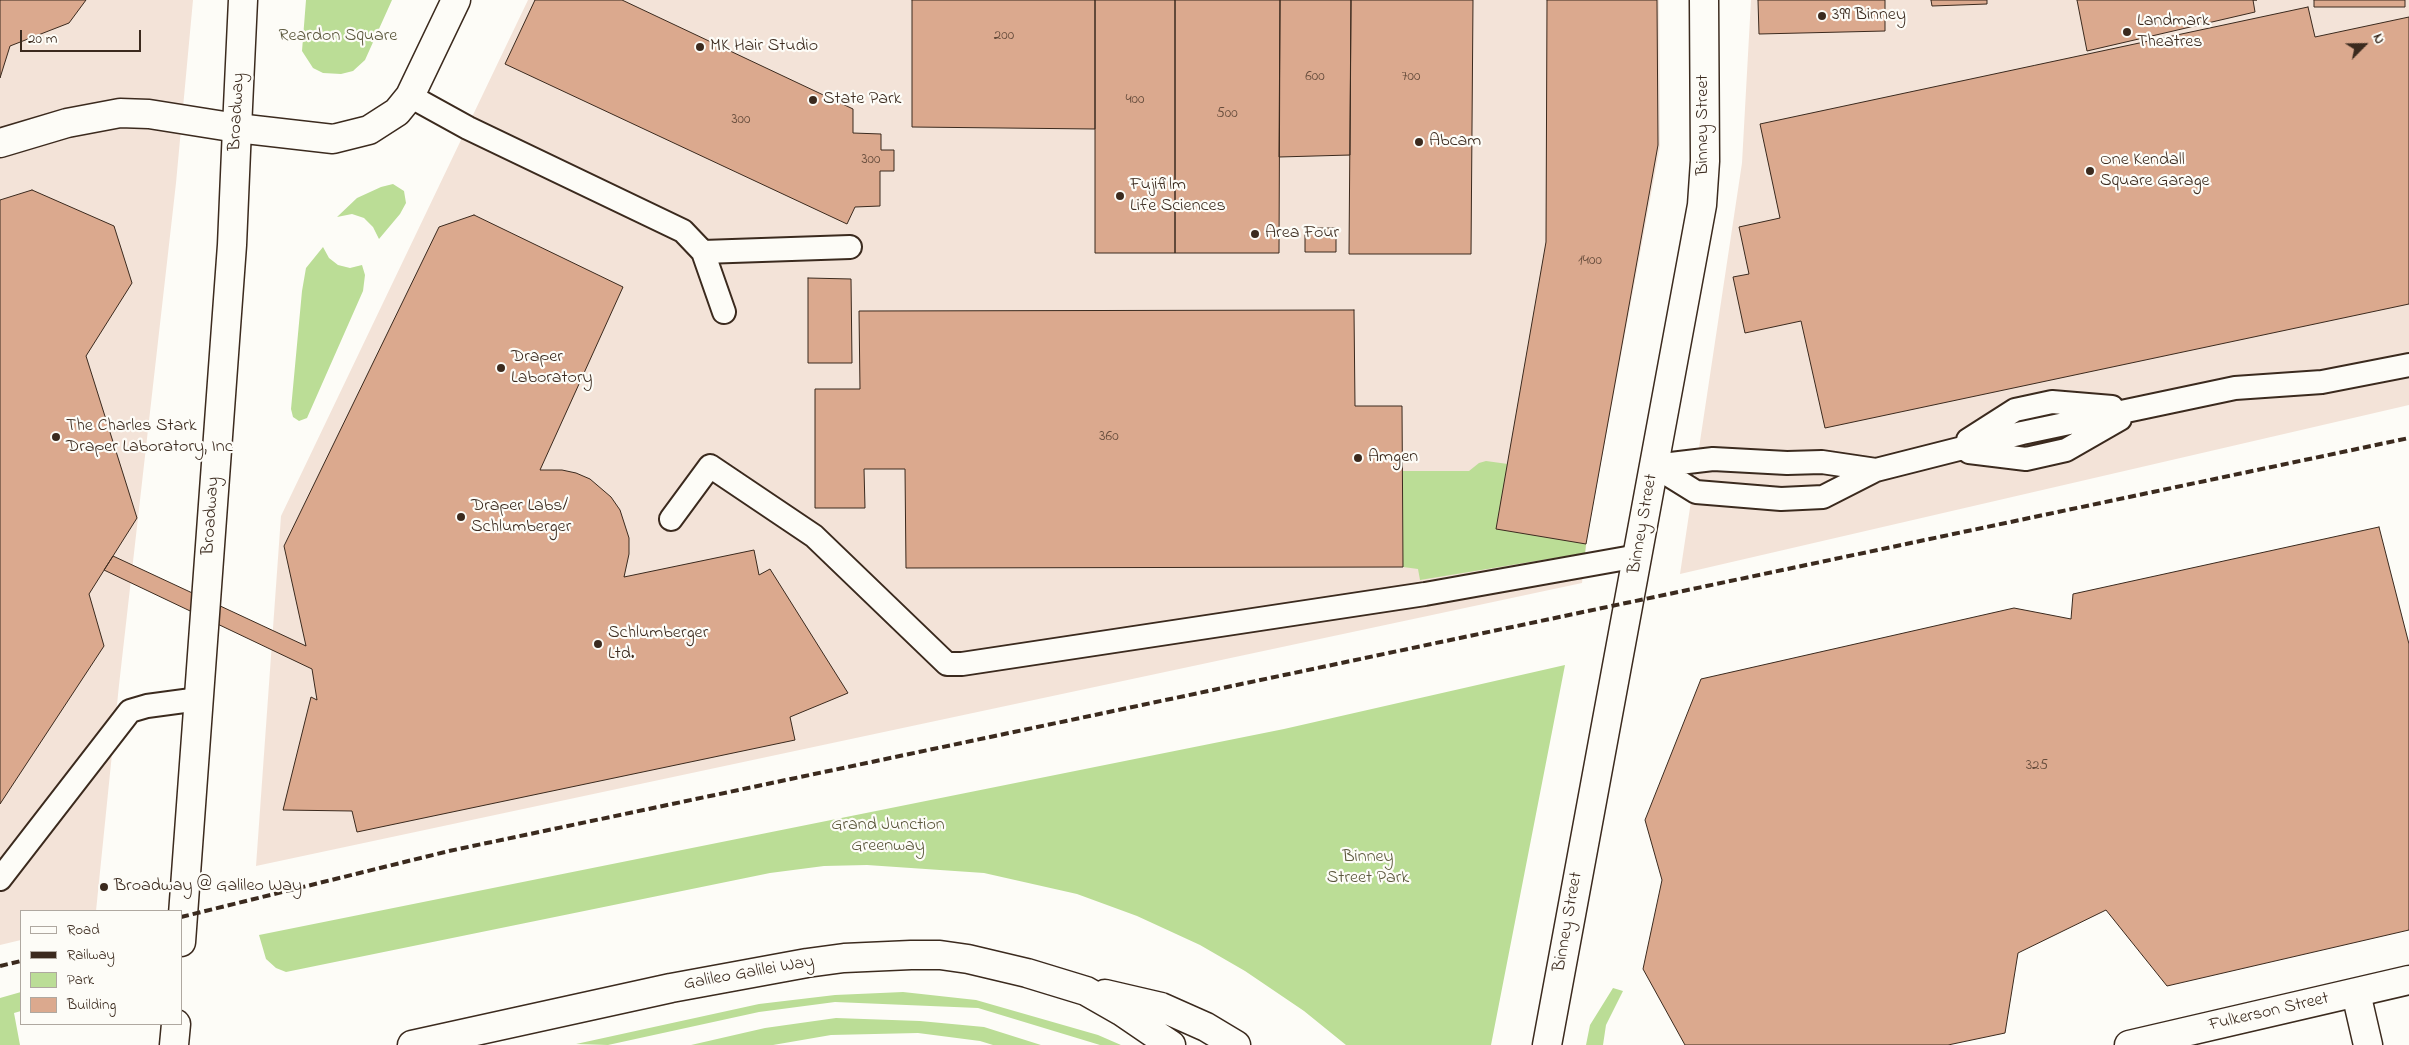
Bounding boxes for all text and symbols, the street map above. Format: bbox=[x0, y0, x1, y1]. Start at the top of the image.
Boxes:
place label: 399 Binney bbox=[1832, 5, 1906, 27]
marker: 399 Binney bbox=[1816, 10, 1828, 22]
place label: Landmark Theatres bbox=[2137, 11, 2210, 54]
scale bar bbox=[22, 20, 144, 52]
north arrow bbox=[2339, 20, 2389, 70]
park label: Reardon Square bbox=[279, 26, 397, 48]
marker: Landmark Theatres bbox=[2121, 26, 2133, 38]
text: 20 m bbox=[28, 28, 57, 50]
house number: 200 bbox=[994, 28, 1014, 46]
text: N bbox=[2367, 30, 2390, 47]
place label: MK Hair Studio bbox=[710, 36, 818, 58]
marker: MK Hair Studio bbox=[694, 41, 706, 53]
house number: 600 bbox=[1305, 69, 1325, 87]
house number: 700 bbox=[1401, 69, 1421, 87]
street label: Broadway bbox=[225, 72, 251, 152]
street label: Binney Street bbox=[1693, 74, 1715, 176]
place label: State Park bbox=[823, 89, 901, 111]
house number: 400 bbox=[1125, 92, 1145, 110]
marker: State Park bbox=[807, 94, 819, 106]
house number: 500 bbox=[1216, 106, 1238, 124]
house number: 300 bbox=[731, 112, 751, 130]
place label: Abcam bbox=[1429, 131, 1481, 153]
marker: Abcam bbox=[1413, 136, 1425, 148]
place label: One Kendall Square Garage bbox=[2100, 150, 2210, 192]
house number: 300 bbox=[861, 152, 881, 170]
marker: One Kendall Square Garage bbox=[2084, 165, 2096, 177]
place label: Fujifilm Life Sciences bbox=[1130, 175, 1226, 218]
marker: Fujifilm Life Sciences bbox=[1114, 190, 1126, 202]
place label: Area Four bbox=[1265, 223, 1339, 245]
marker: Area Four bbox=[1249, 228, 1261, 240]
house number: 1400 bbox=[1578, 253, 1602, 271]
place label: Draper Laboratory bbox=[511, 347, 593, 389]
marker: Draper Laboratory bbox=[495, 362, 507, 374]
place label: The Charles Stark Draper Laboratory, Inc bbox=[66, 416, 233, 458]
house number: 360 bbox=[1099, 429, 1119, 447]
marker: The Charles Stark Draper Laboratory, Inc bbox=[50, 431, 62, 443]
place label: Amgen bbox=[1368, 447, 1418, 469]
marker: Amgen bbox=[1352, 452, 1364, 464]
street label: Binney Street bbox=[1625, 472, 1663, 576]
street label: Broadway bbox=[198, 476, 226, 556]
place label: Draper Labs/ Schlumberger bbox=[471, 496, 571, 538]
marker: Draper Labs/ Schlumberger bbox=[455, 511, 467, 523]
place label: Schlumberger Ltd. bbox=[608, 623, 708, 666]
marker: Schlumberger Ltd. bbox=[592, 638, 604, 650]
house number: 325 bbox=[2026, 758, 2048, 776]
park label: Grand Junction Greenway bbox=[831, 815, 945, 858]
park label: Binney Street Park bbox=[1327, 847, 1409, 890]
street label: Binney Street bbox=[1550, 870, 1588, 974]
place label: Broadway @ Galileo Way bbox=[114, 876, 302, 898]
marker: Broadway @ Galileo Way bbox=[98, 881, 110, 893]
legend bbox=[20, 910, 182, 1025]
text: Road bbox=[67, 919, 100, 941]
text: Railway bbox=[67, 944, 115, 966]
street label: Galileo Galilei Way bbox=[682, 952, 816, 996]
text: Park bbox=[67, 969, 94, 991]
street label: Fulkerson Street bbox=[2207, 989, 2331, 1037]
text: Building bbox=[67, 994, 116, 1016]

